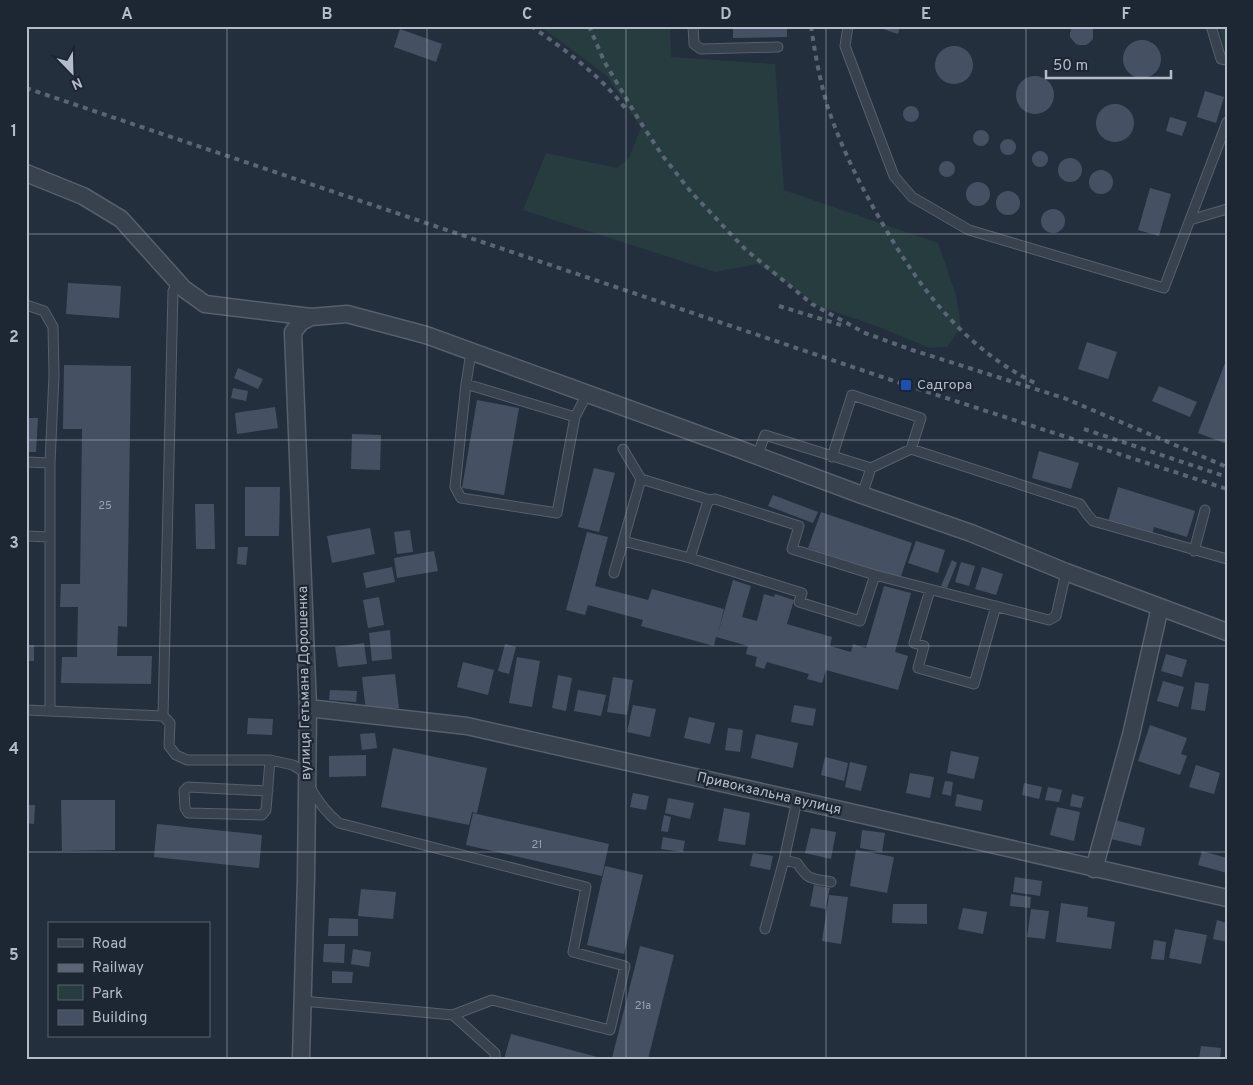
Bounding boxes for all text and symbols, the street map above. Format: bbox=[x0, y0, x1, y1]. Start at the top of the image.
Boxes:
text: A bbox=[121, 5, 133, 25]
text: B bbox=[321, 5, 333, 25]
text: C bbox=[522, 5, 532, 25]
text: D bbox=[720, 5, 732, 25]
text: E bbox=[921, 5, 931, 25]
text: F bbox=[1121, 5, 1131, 25]
north arrow bbox=[48, 48, 98, 98]
scale bar bbox=[1046, 48, 1170, 80]
text: 50 m bbox=[1053, 57, 1088, 76]
text: N bbox=[69, 73, 84, 92]
text: 1 bbox=[11, 122, 17, 142]
text: 2 bbox=[9, 328, 19, 348]
place label: Садгора bbox=[917, 377, 972, 394]
marker: Садгора bbox=[899, 378, 913, 392]
house number: 25 bbox=[98, 499, 112, 513]
text: 3 bbox=[9, 534, 19, 554]
street label: вулиця Гетьмана Дорошенка bbox=[295, 586, 315, 780]
text: 4 bbox=[9, 740, 19, 760]
street label: Привокзальна вулиця bbox=[695, 769, 843, 819]
house number: 21 bbox=[532, 838, 542, 852]
legend bbox=[48, 922, 210, 1038]
text: Road bbox=[92, 935, 127, 954]
text: 5 bbox=[9, 946, 19, 966]
text: Railway bbox=[92, 959, 144, 978]
text: Park bbox=[92, 985, 123, 1004]
house number: 21а bbox=[635, 999, 651, 1013]
text: Building bbox=[92, 1009, 147, 1028]

